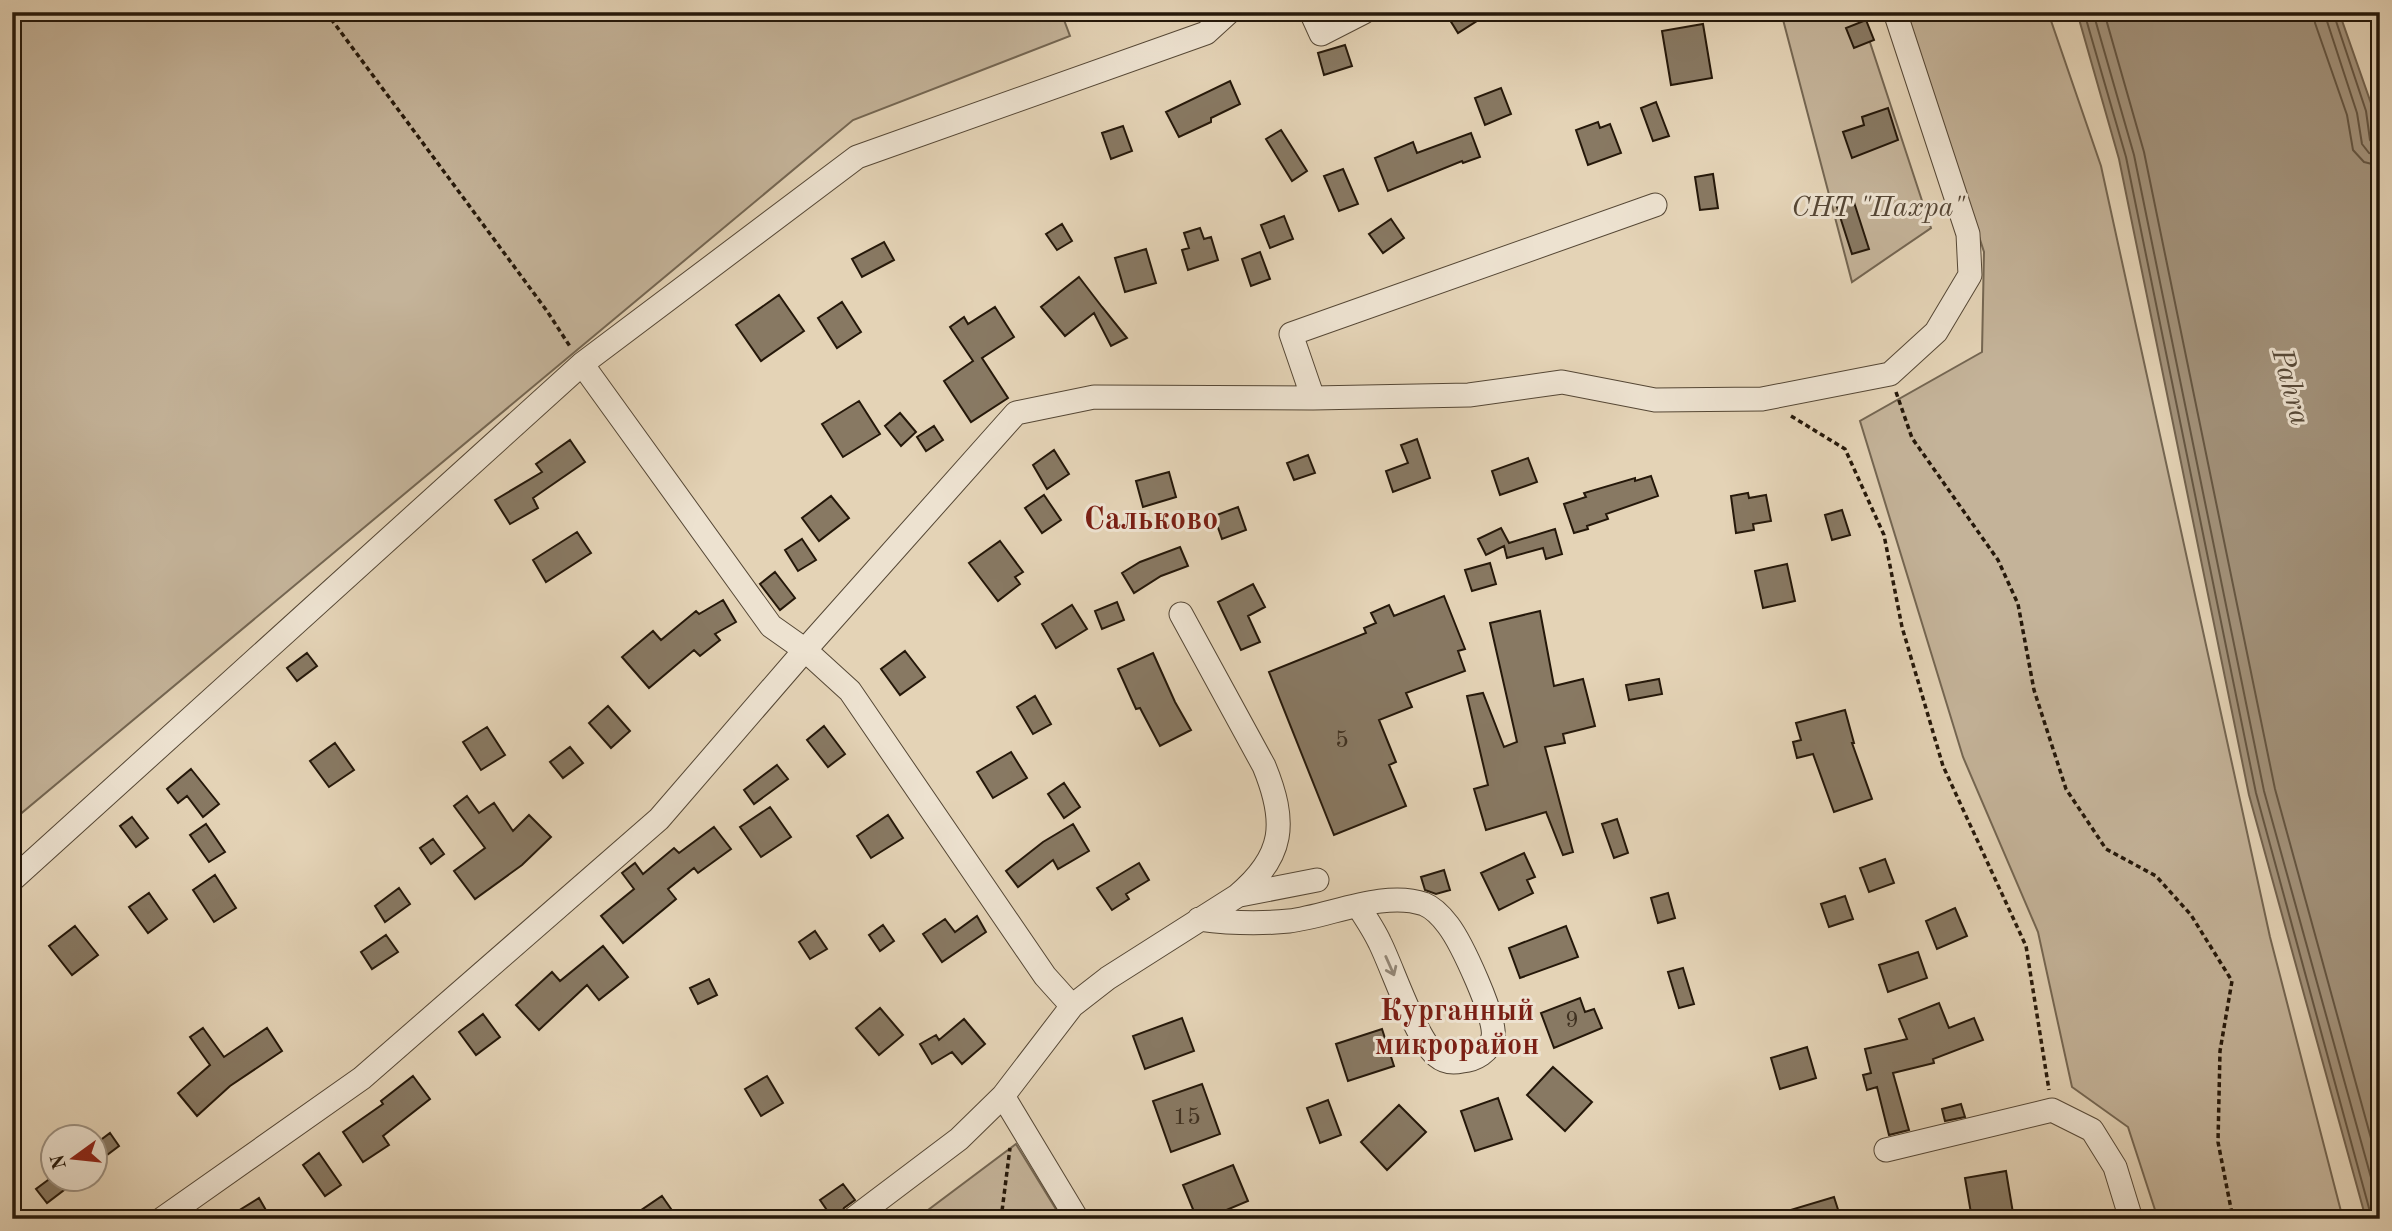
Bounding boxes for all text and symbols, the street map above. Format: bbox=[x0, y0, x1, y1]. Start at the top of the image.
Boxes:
park label: СНТ "Пахра" bbox=[1791, 195, 1966, 223]
water label: Pahra bbox=[2265, 344, 2315, 429]
district label: Сальково bbox=[1084, 505, 1218, 537]
house number: 5 bbox=[1335, 729, 1349, 753]
one-way arrow bbox=[1384, 955, 1397, 976]
district label: Курганный микрорайон bbox=[1375, 997, 1539, 1061]
house number: 9 bbox=[1565, 1009, 1579, 1033]
house number: 15 bbox=[1173, 1106, 1201, 1130]
north arrow bbox=[38, 1122, 108, 1192]
text: N bbox=[49, 1152, 71, 1171]

